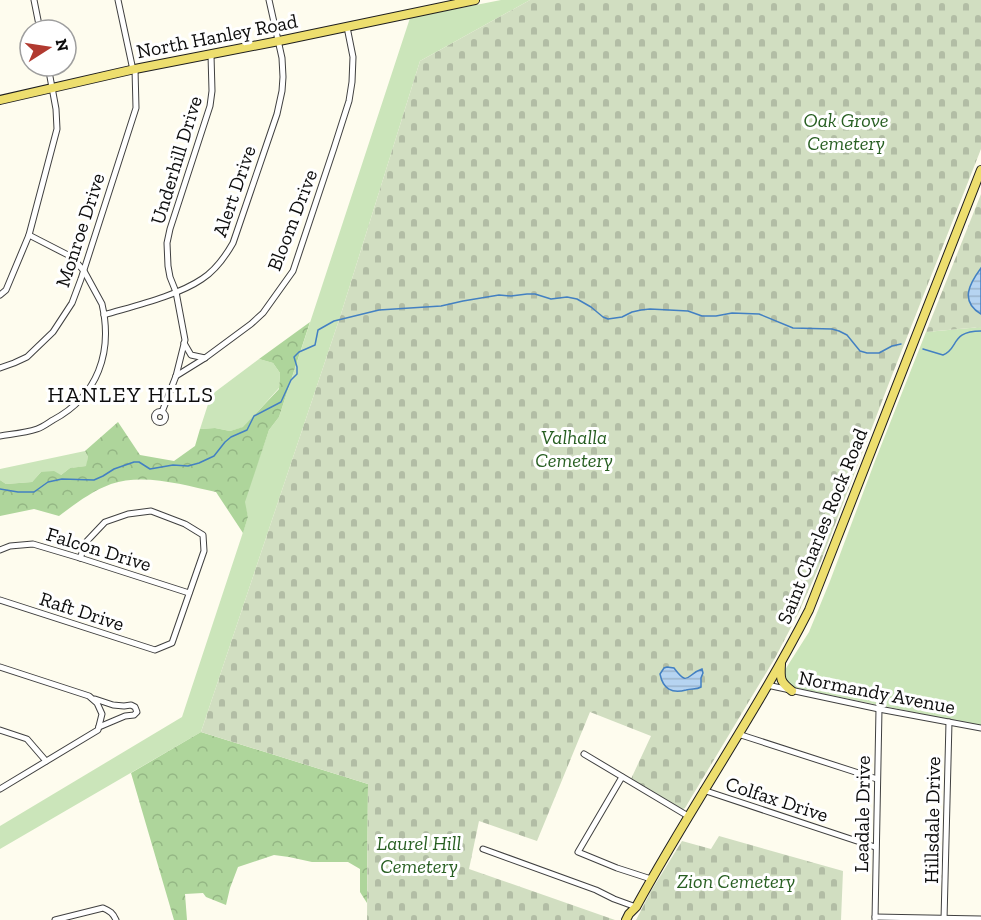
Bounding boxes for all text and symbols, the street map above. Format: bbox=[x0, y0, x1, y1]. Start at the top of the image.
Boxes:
street label: North Hanley Road bbox=[134, 9, 300, 63]
north arrow bbox=[18, 18, 78, 78]
text: N bbox=[52, 37, 73, 53]
street label: Underhill Drive bbox=[145, 93, 207, 227]
park label: Oak Grove Cemetery bbox=[803, 108, 889, 155]
street label: Alert Drive bbox=[207, 142, 261, 240]
street label: Bloom Drive bbox=[262, 166, 322, 274]
street label: Monroe Drive bbox=[50, 170, 110, 290]
district label: HANLEY HILLS bbox=[47, 381, 215, 408]
park label: Valhalla Cemetery bbox=[535, 425, 613, 472]
street label: Saint Charles Rock Road bbox=[772, 425, 872, 627]
street label: Falcon Drive bbox=[44, 522, 154, 576]
street label: Raft Drive bbox=[37, 586, 127, 636]
street label: Normandy Avenue bbox=[797, 665, 957, 719]
street label: Leadale Drive bbox=[849, 755, 875, 873]
street label: Hillsdale Drive bbox=[919, 756, 945, 884]
street label: Colfax Drive bbox=[723, 771, 831, 827]
park label: Laurel Hill Cemetery bbox=[377, 831, 461, 878]
park label: Zion Cemetery bbox=[677, 869, 795, 893]

